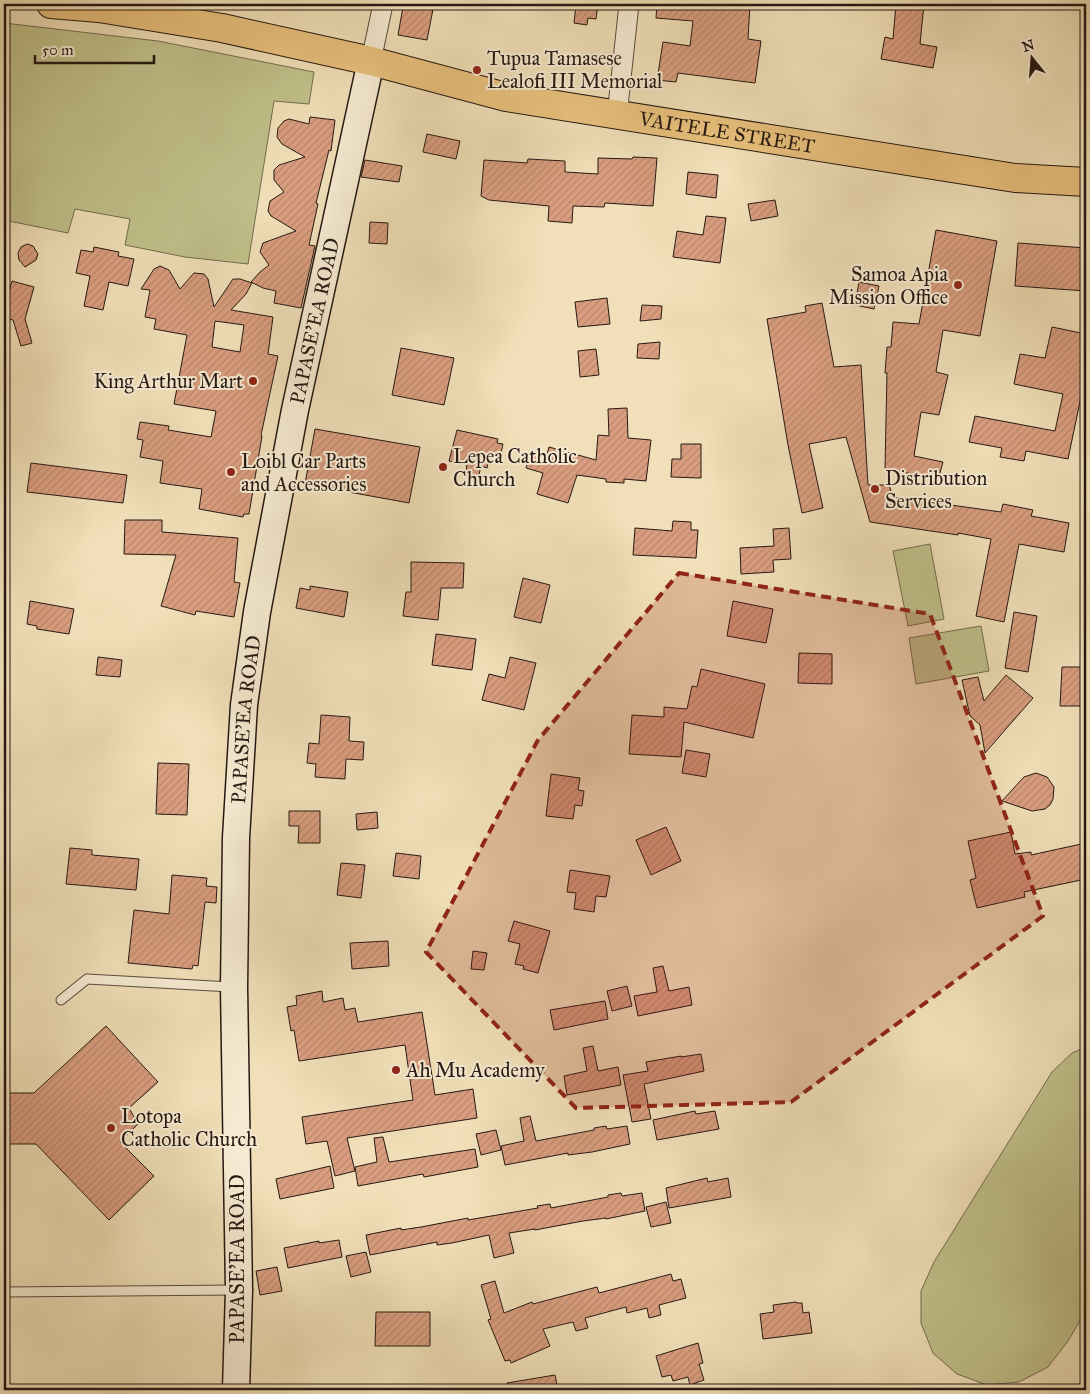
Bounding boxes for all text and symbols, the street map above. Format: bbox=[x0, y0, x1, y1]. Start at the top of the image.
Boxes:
scale bar bbox=[35, 32, 154, 64]
north arrow bbox=[1008, 32, 1058, 82]
text: N bbox=[1020, 36, 1037, 56]
text: 50 m bbox=[42, 41, 74, 59]
place label: Tupua Tamasese Lealofi III Memorial bbox=[487, 46, 663, 93]
marker: Tupua Tamasese Lealofi III Memorial bbox=[471, 64, 483, 76]
street label: VAITELE STREET bbox=[636, 106, 817, 158]
street label: PAPASE'EA ROAD bbox=[285, 236, 344, 406]
place label: Samoa Apia Mission Office bbox=[829, 262, 949, 309]
marker: Samoa Apia Mission Office bbox=[952, 279, 964, 291]
place label: King Arthur Mart bbox=[94, 369, 243, 394]
marker: King Arthur Mart bbox=[247, 375, 259, 387]
place label: Lepea Catholic Church bbox=[453, 444, 577, 491]
place label: Loibl Car Parts and Accessories bbox=[241, 449, 366, 496]
marker: Lepea Catholic Church bbox=[437, 461, 449, 473]
marker: Loibl Car Parts and Accessories bbox=[225, 466, 237, 478]
place label: Distribution Services bbox=[885, 466, 988, 513]
marker: Distribution Services bbox=[869, 483, 881, 495]
street label: PAPASE'EA ROAD bbox=[226, 634, 266, 805]
place label: Ah Mu Academy bbox=[405, 1058, 545, 1082]
marker: Ah Mu Academy bbox=[390, 1064, 402, 1076]
place label: Lotopa Catholic Church bbox=[121, 1104, 257, 1151]
marker: Lotopa Catholic Church bbox=[105, 1122, 117, 1134]
street label: PAPASE'EA ROAD bbox=[225, 1174, 249, 1344]

